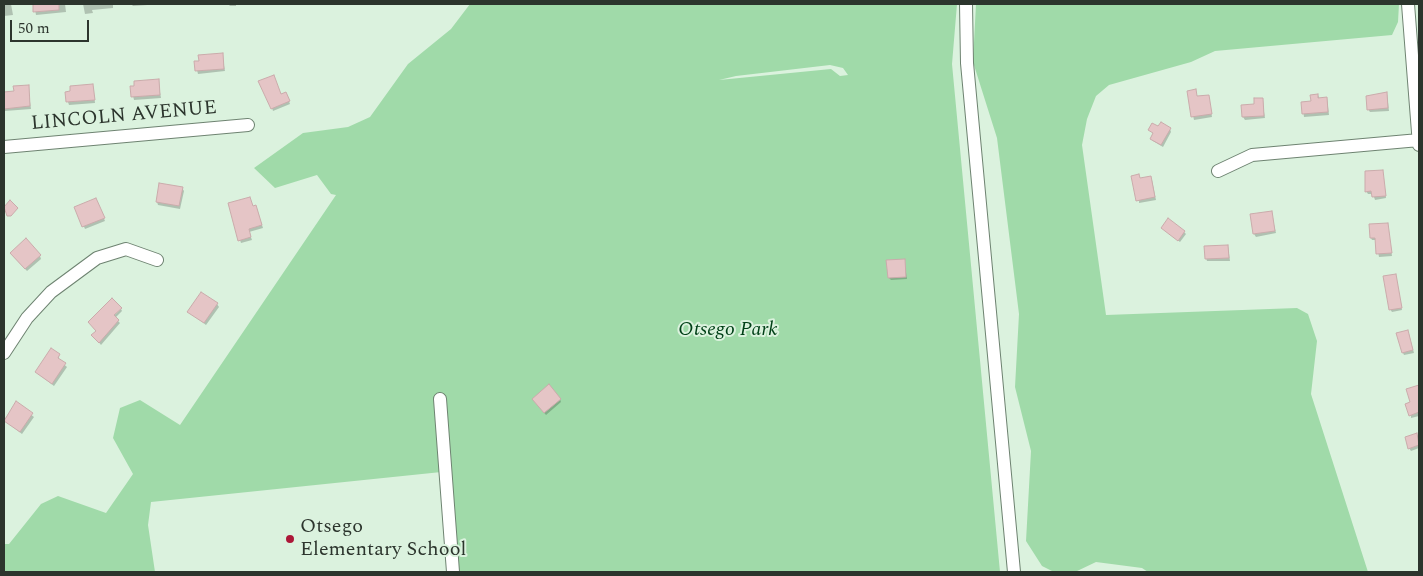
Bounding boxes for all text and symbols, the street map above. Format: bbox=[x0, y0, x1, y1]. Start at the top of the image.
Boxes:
scale bar bbox=[12, 10, 91, 42]
text: 50 m bbox=[18, 17, 50, 40]
street label: LINCOLN AVENUE bbox=[30, 97, 218, 137]
park label: Otsego Park bbox=[678, 319, 778, 343]
place label: Otsego Elementary School bbox=[300, 516, 466, 563]
marker: Otsego Elementary School bbox=[284, 533, 296, 545]

